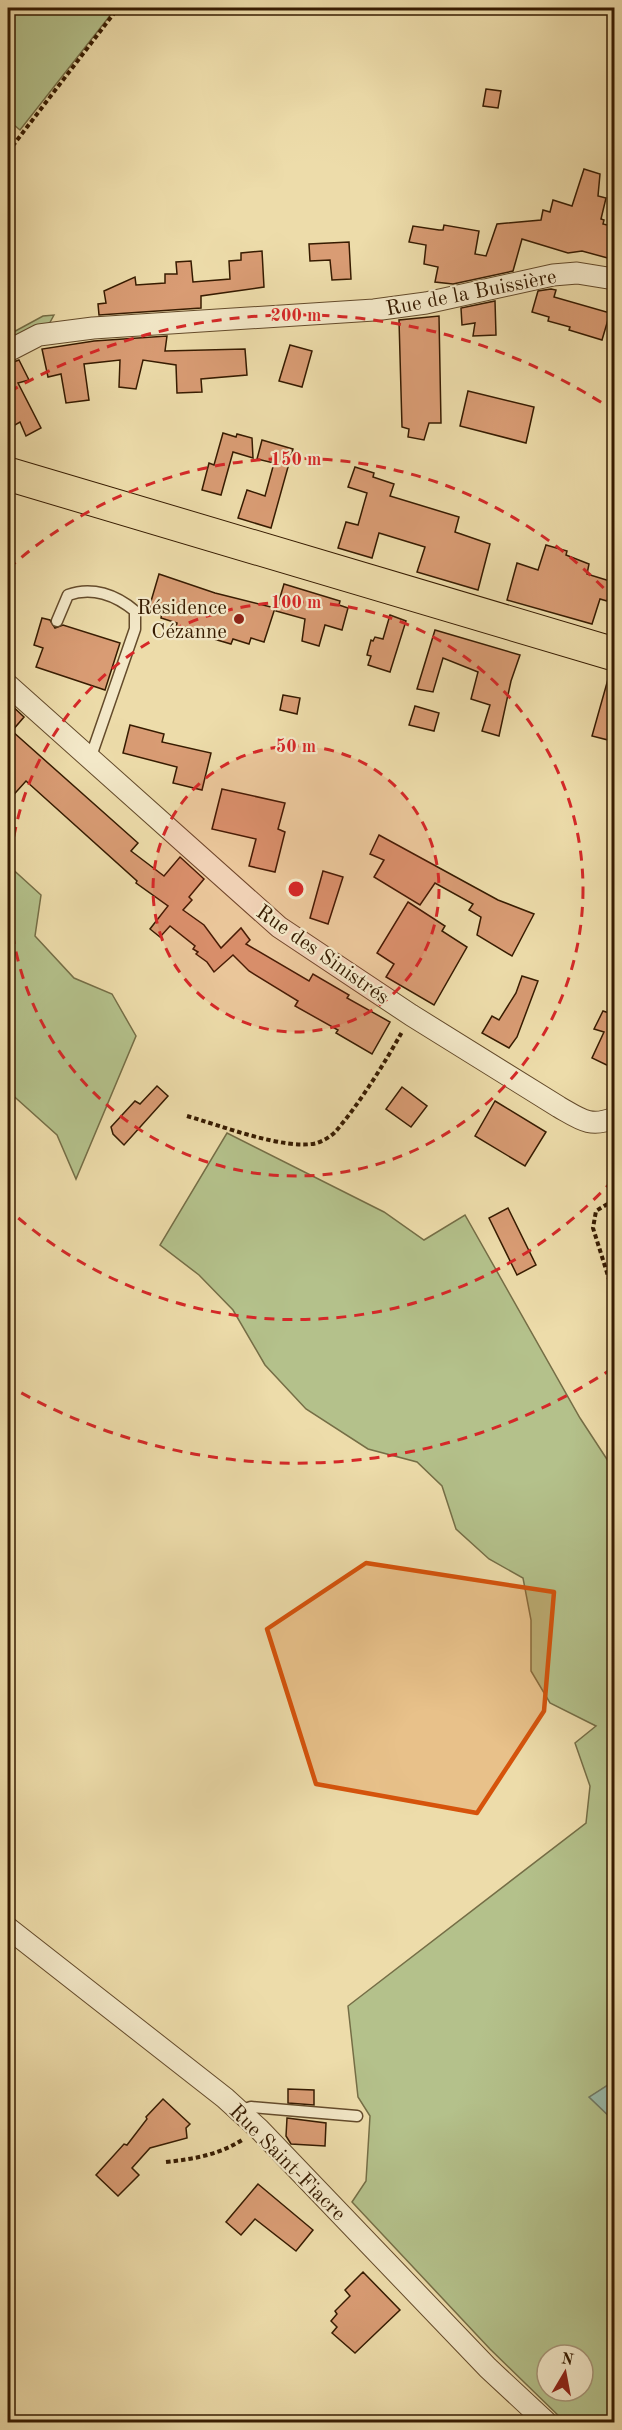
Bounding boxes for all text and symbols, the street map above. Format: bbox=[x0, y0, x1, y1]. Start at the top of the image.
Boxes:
street label: Rue de la Buissière bbox=[384, 267, 558, 320]
text: 200 m bbox=[271, 307, 321, 325]
text: 150 m bbox=[271, 451, 321, 469]
text: 100 m bbox=[271, 594, 321, 612]
place label: Résidence Cézanne bbox=[137, 598, 227, 643]
marker: Résidence Cézanne bbox=[232, 612, 246, 626]
text: 50 m bbox=[276, 738, 316, 756]
centre of rings bbox=[286, 879, 306, 899]
street label: Rue des Sinistrés bbox=[252, 902, 392, 1009]
street label: Rue Saint-Fiacre bbox=[225, 2101, 349, 2225]
north arrow bbox=[535, 2343, 595, 2403]
text: N bbox=[560, 2351, 575, 2369]

